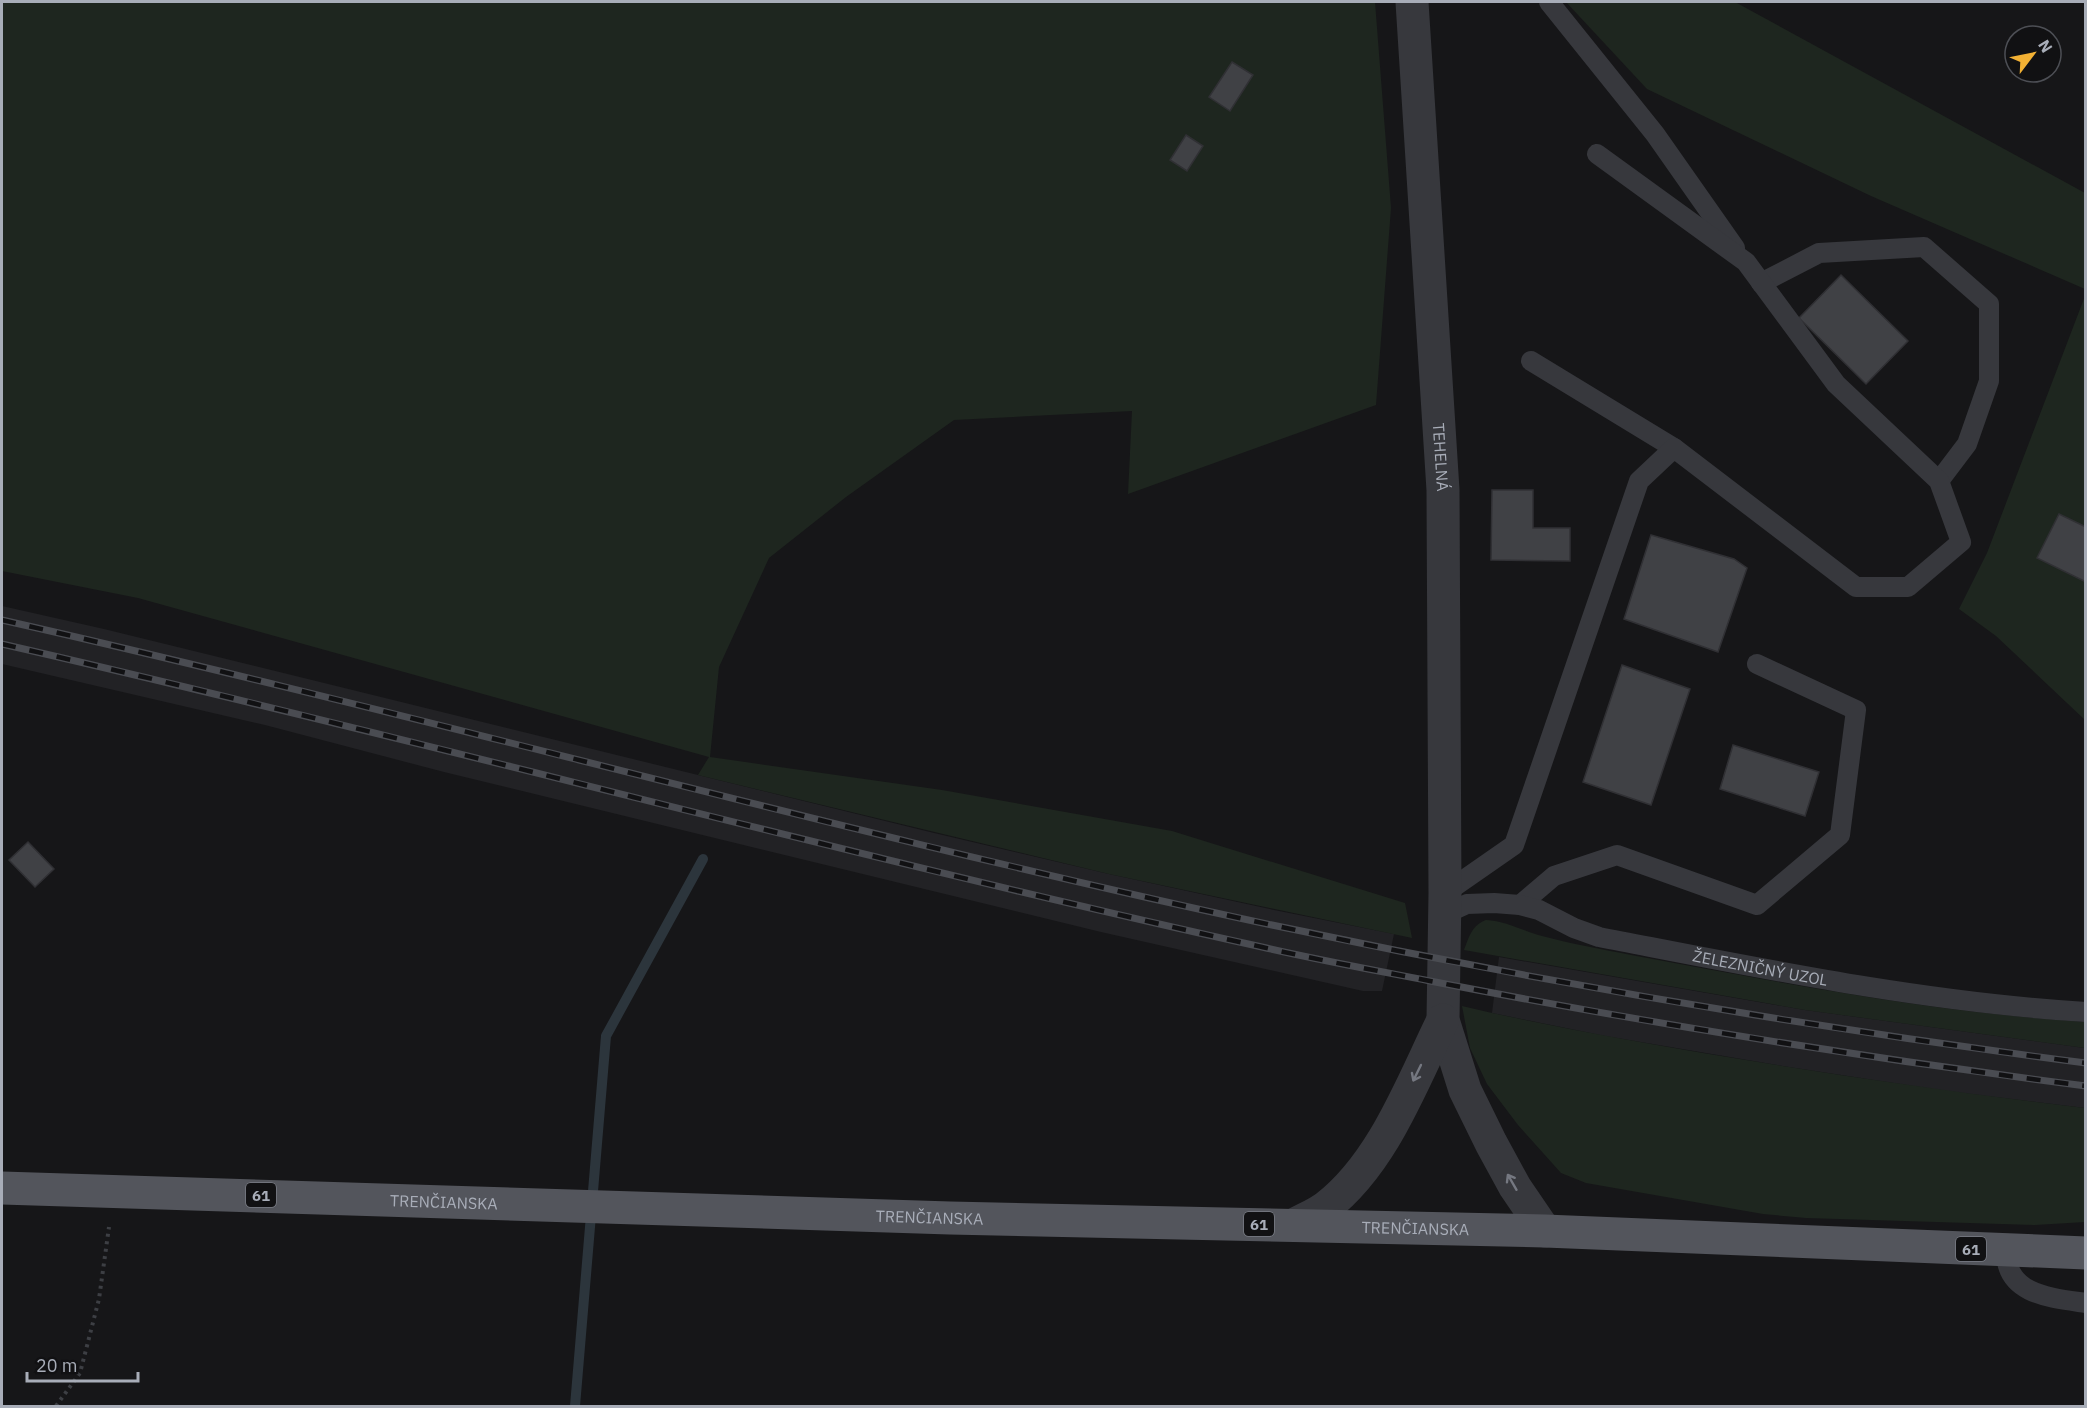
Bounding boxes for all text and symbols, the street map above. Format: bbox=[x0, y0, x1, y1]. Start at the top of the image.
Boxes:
north arrow bbox=[2003, 24, 2063, 84]
text: N bbox=[2034, 36, 2057, 56]
street label: TEHELNÁ bbox=[1429, 422, 1454, 492]
street label: ŽELEZNIČNÝ UZOL bbox=[1691, 945, 1829, 990]
one-way arrow bbox=[1410, 1063, 1422, 1081]
one-way arrow bbox=[1506, 1174, 1518, 1191]
road number: 61 bbox=[246, 1183, 276, 1207]
street label: TRENČIANSKA bbox=[390, 1190, 498, 1214]
street label: TRENČIANSKA bbox=[875, 1206, 984, 1229]
road number: 61 bbox=[1244, 1212, 1274, 1236]
street label: TRENČIANSKA bbox=[1361, 1217, 1469, 1239]
road number: 61 bbox=[1956, 1237, 1986, 1261]
scale bar bbox=[27, 1345, 138, 1383]
text: 20 m bbox=[36, 1354, 78, 1377]

